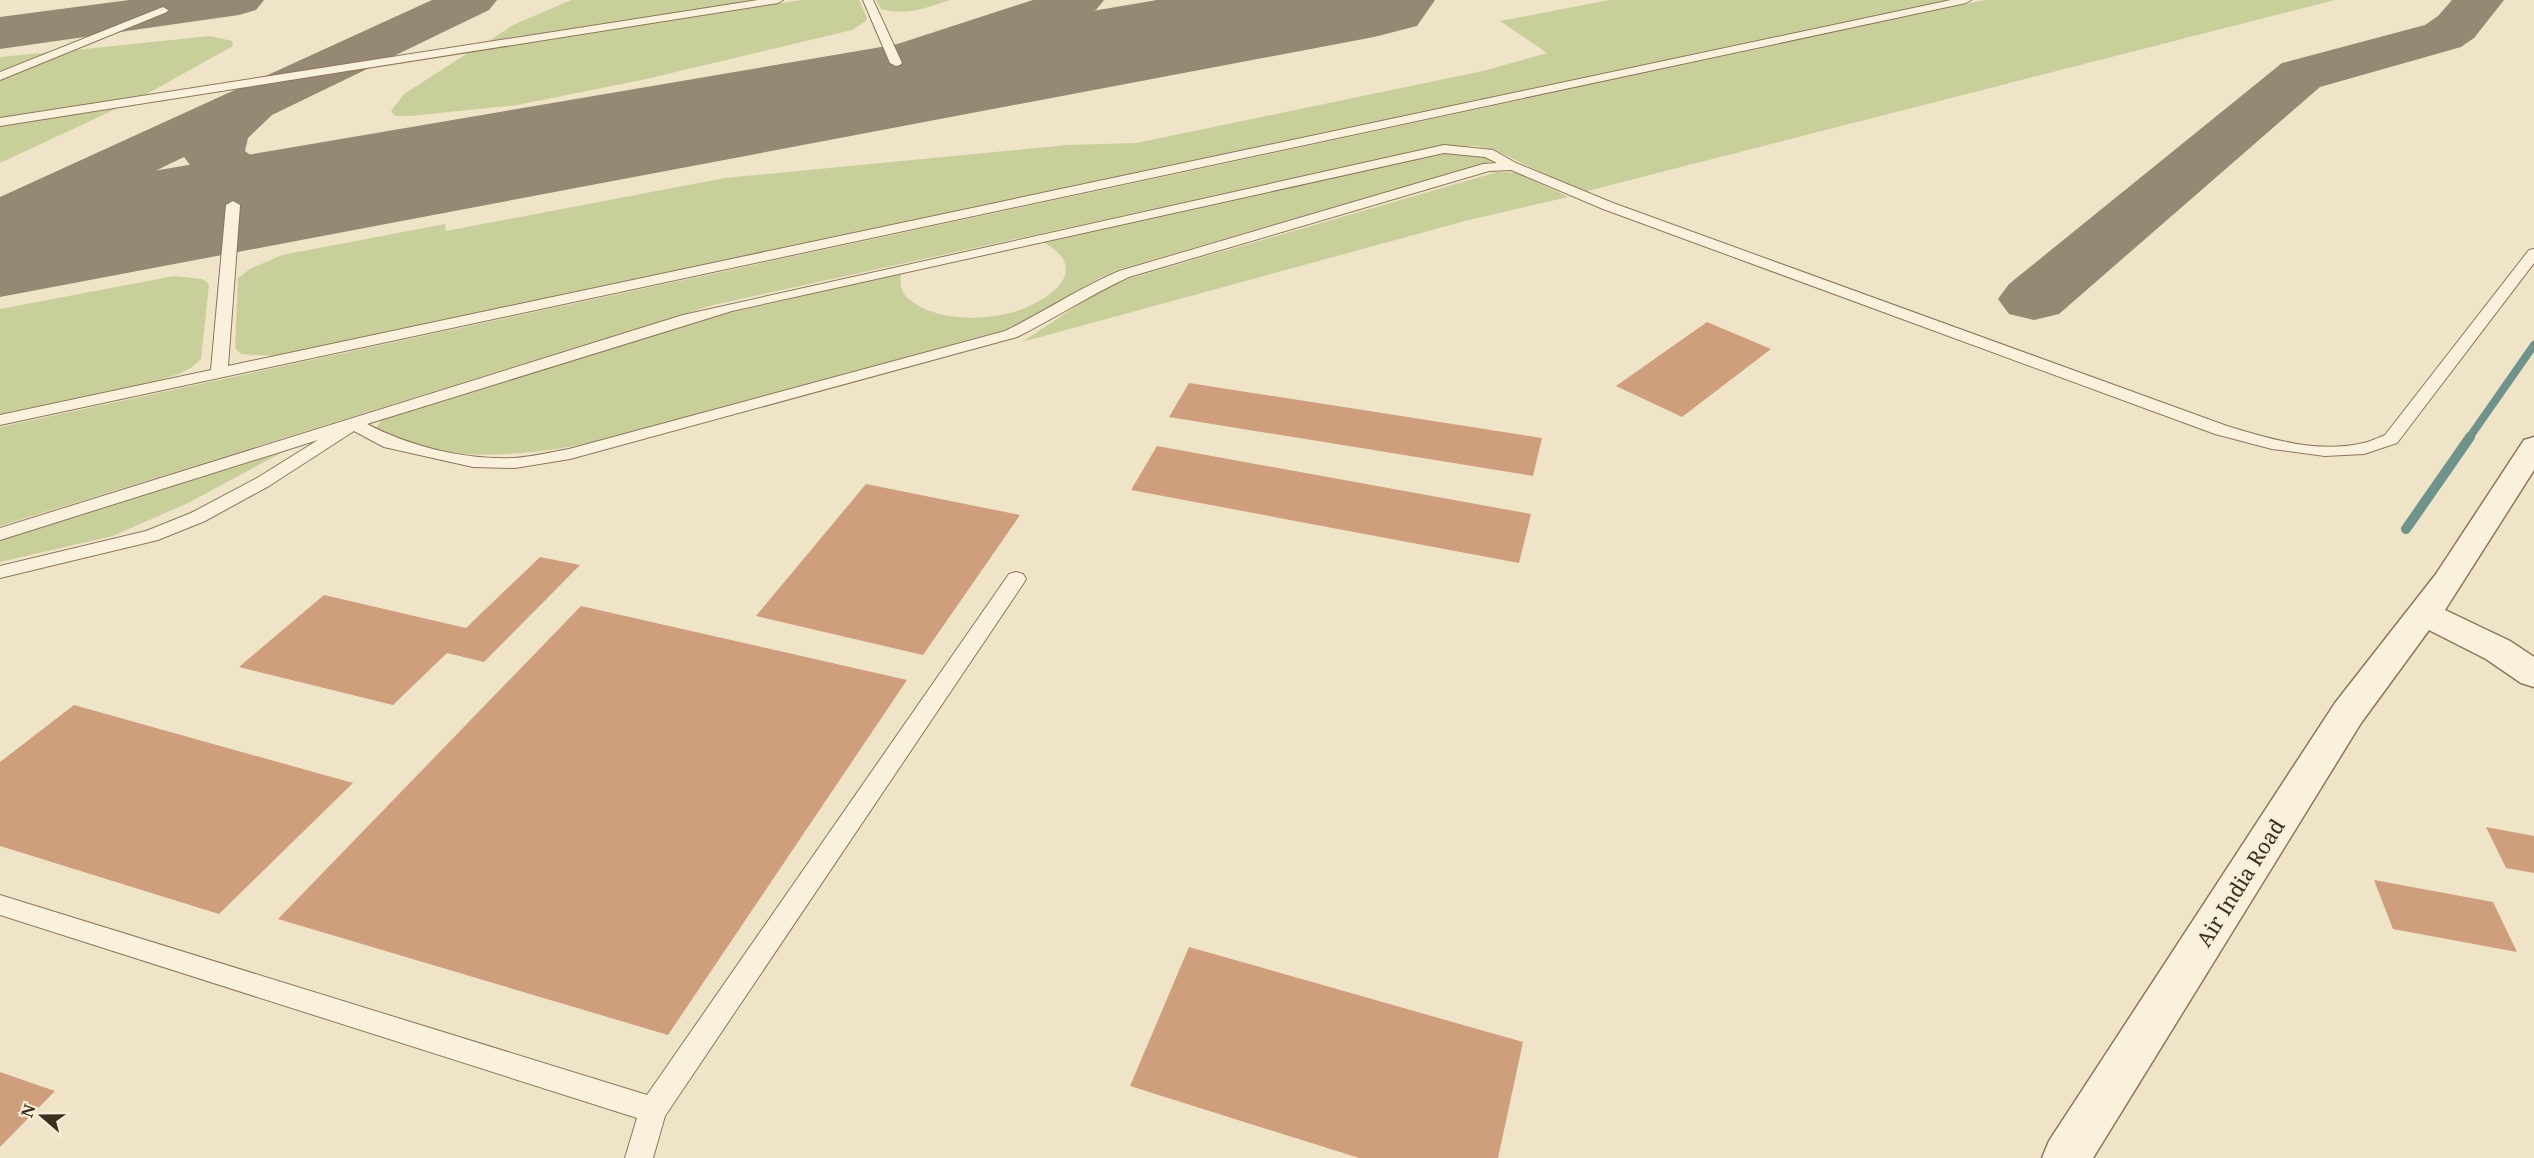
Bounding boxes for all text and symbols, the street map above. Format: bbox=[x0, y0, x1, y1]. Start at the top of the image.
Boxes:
street label: Air India Road bbox=[2190, 813, 2291, 952]
north arrow bbox=[12, 1086, 72, 1146]
text: N bbox=[15, 1101, 41, 1121]

